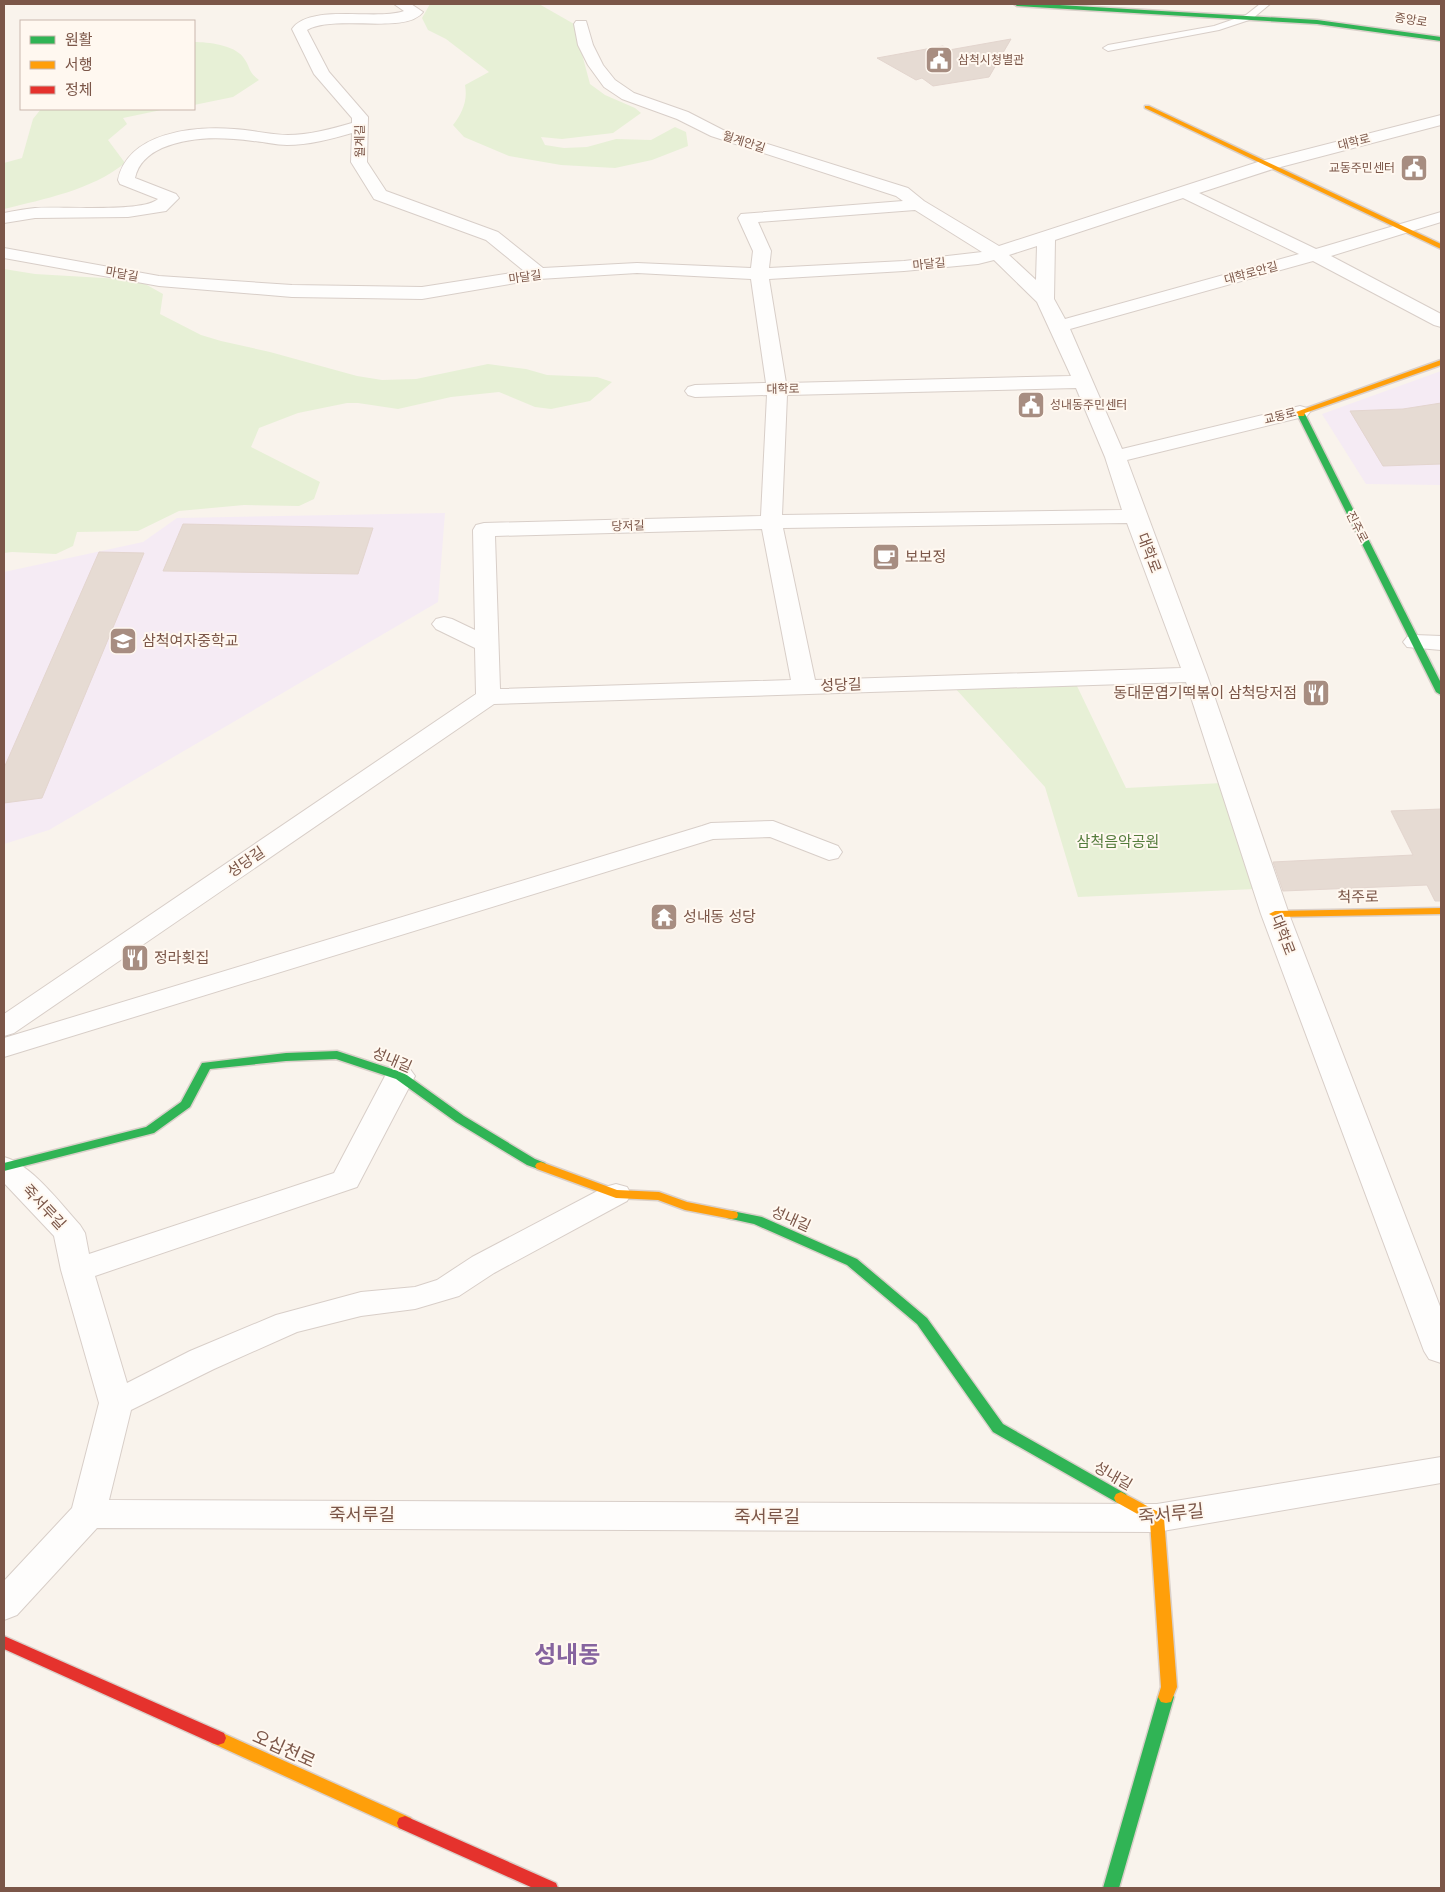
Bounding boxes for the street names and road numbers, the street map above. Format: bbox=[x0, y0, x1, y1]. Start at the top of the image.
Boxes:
street label: 중앙로 bbox=[1393, 10, 1429, 30]
street label: 월계길 bbox=[352, 124, 368, 158]
street label: 월계안길 bbox=[721, 128, 767, 156]
street label: 대학로 bbox=[1336, 130, 1372, 154]
street label: 마달길 bbox=[912, 254, 946, 274]
street label: 대학로안길 bbox=[1222, 258, 1280, 288]
street label: 마달길 bbox=[104, 263, 140, 285]
street label: 마달길 bbox=[507, 267, 543, 287]
street label: 대학로 bbox=[766, 381, 800, 397]
street label: 교동로 bbox=[1262, 404, 1298, 428]
street label: 진주로 bbox=[1342, 509, 1372, 545]
street label: 당저길 bbox=[611, 517, 645, 535]
street label: 대학로 bbox=[1132, 530, 1166, 576]
street label: 성당길 bbox=[820, 674, 862, 696]
street label: 성당길 bbox=[223, 842, 269, 882]
street label: 척주로 bbox=[1337, 887, 1379, 907]
street label: 대학로 bbox=[1266, 912, 1300, 958]
street label: 성내길 bbox=[369, 1043, 415, 1077]
street label: 죽서루길 bbox=[18, 1180, 70, 1234]
street label: 성내길 bbox=[768, 1201, 814, 1237]
street label: 성내길 bbox=[1090, 1457, 1136, 1495]
street label: 죽서루길 bbox=[1137, 1499, 1205, 1529]
street label: 죽서루길 bbox=[329, 1503, 395, 1527]
street label: 죽서루길 bbox=[734, 1505, 800, 1529]
street label: 오십천로 bbox=[249, 1725, 319, 1773]

